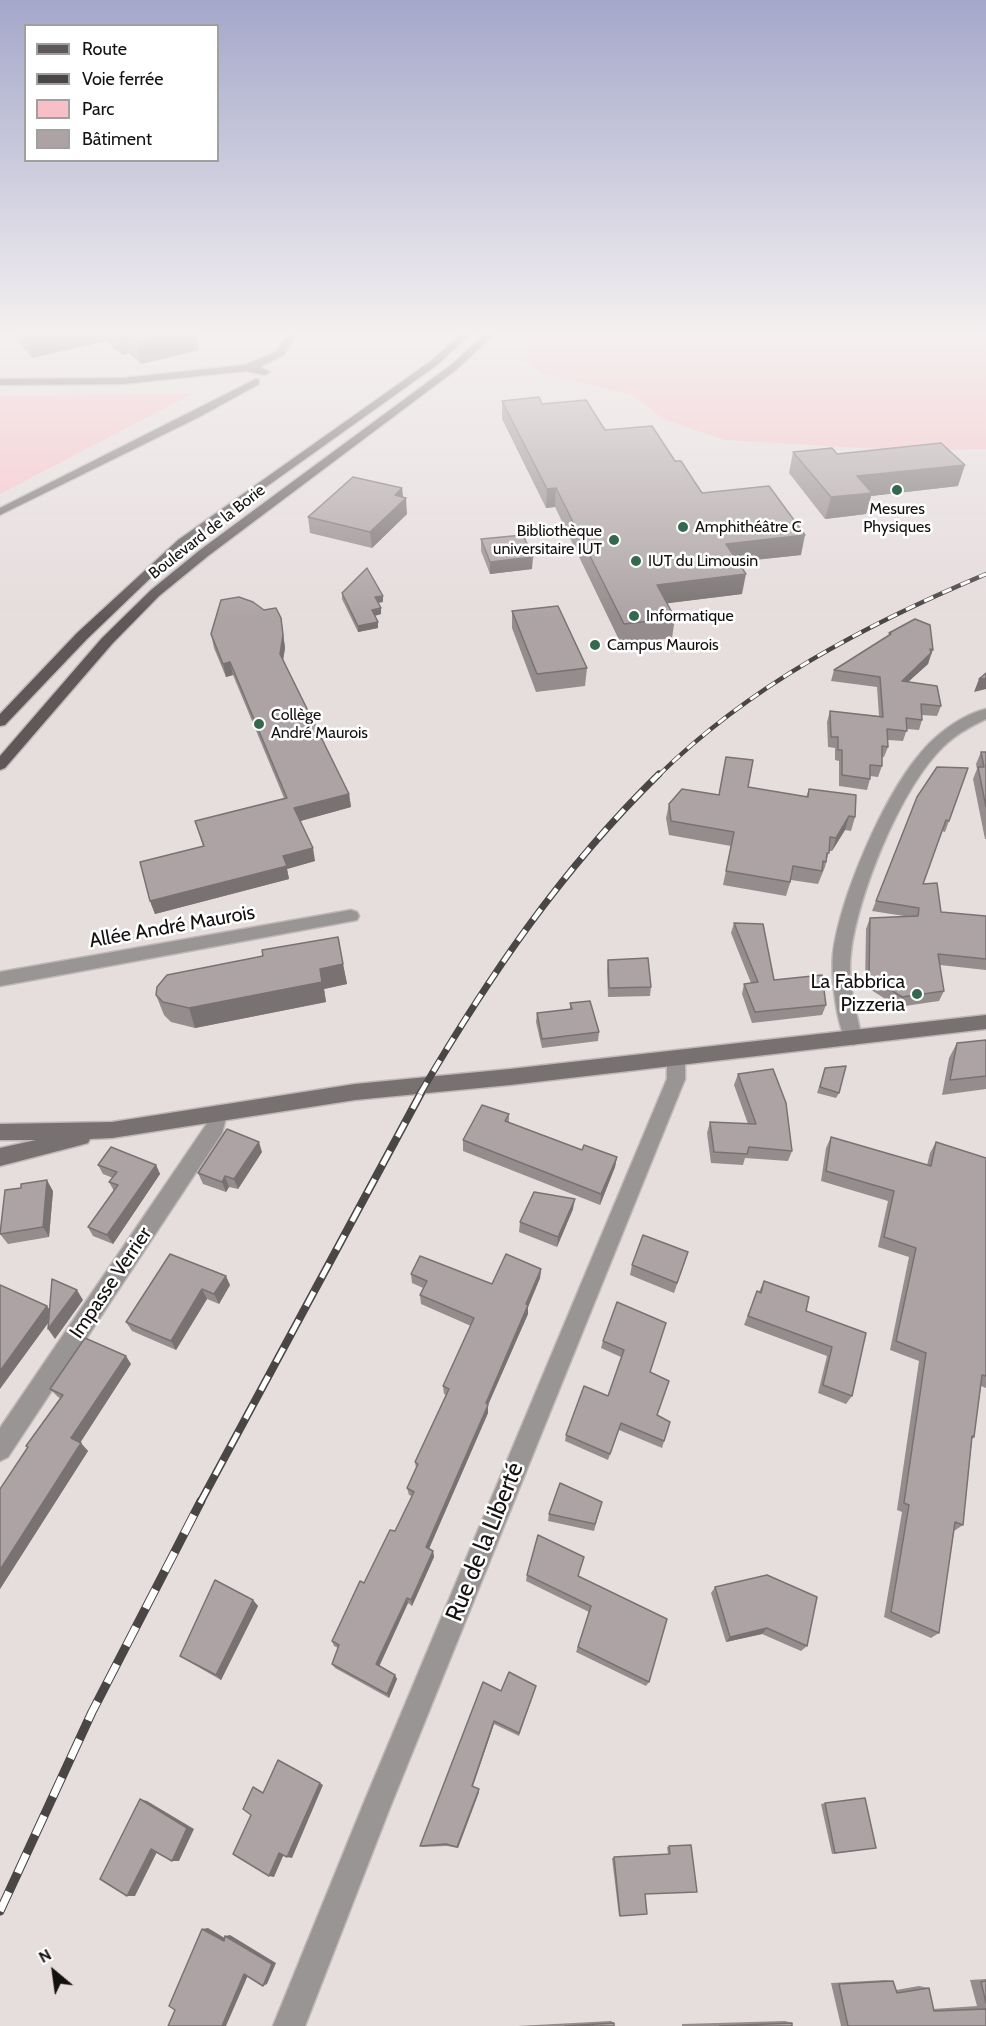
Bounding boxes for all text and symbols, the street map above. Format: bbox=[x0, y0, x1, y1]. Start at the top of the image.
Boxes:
legend bbox=[24, 24, 219, 162]
text: Route bbox=[82, 38, 127, 60]
text: Voie ferrée bbox=[82, 68, 163, 90]
text: Parc bbox=[82, 98, 114, 120]
text: Bâtiment bbox=[82, 128, 152, 150]
street label: Boulevard de la Borie bbox=[145, 481, 269, 583]
marker: Mesures Physiques bbox=[890, 483, 904, 497]
place label: Mesures Physiques bbox=[863, 499, 931, 537]
place label: Amphithéâtre C bbox=[695, 517, 802, 537]
marker: Amphithéâtre C bbox=[676, 520, 690, 534]
place label: Bibliothèque universitaire IUT bbox=[493, 521, 602, 559]
marker: Bibliothèque universitaire IUT bbox=[607, 533, 621, 547]
place label: IUT du Limousin bbox=[648, 551, 758, 571]
marker: IUT du Limousin bbox=[629, 554, 643, 568]
place label: Informatique bbox=[646, 606, 734, 626]
marker: Informatique bbox=[627, 609, 641, 623]
place label: Campus Maurois bbox=[607, 635, 719, 655]
marker: Campus Maurois bbox=[588, 638, 602, 652]
place label: Collège André Maurois bbox=[271, 705, 368, 743]
marker: Collège André Maurois bbox=[252, 717, 266, 731]
street label: Allée André Maurois bbox=[87, 901, 257, 953]
place label: La Fabbrica Pizzeria bbox=[811, 970, 905, 1017]
marker: La Fabbrica Pizzeria bbox=[910, 987, 924, 1001]
street label: Impasse Verrier bbox=[65, 1223, 157, 1343]
street label: Rue de la Liberté bbox=[440, 1458, 530, 1626]
north arrow bbox=[24, 1942, 84, 2002]
text: N bbox=[35, 1945, 55, 1967]

